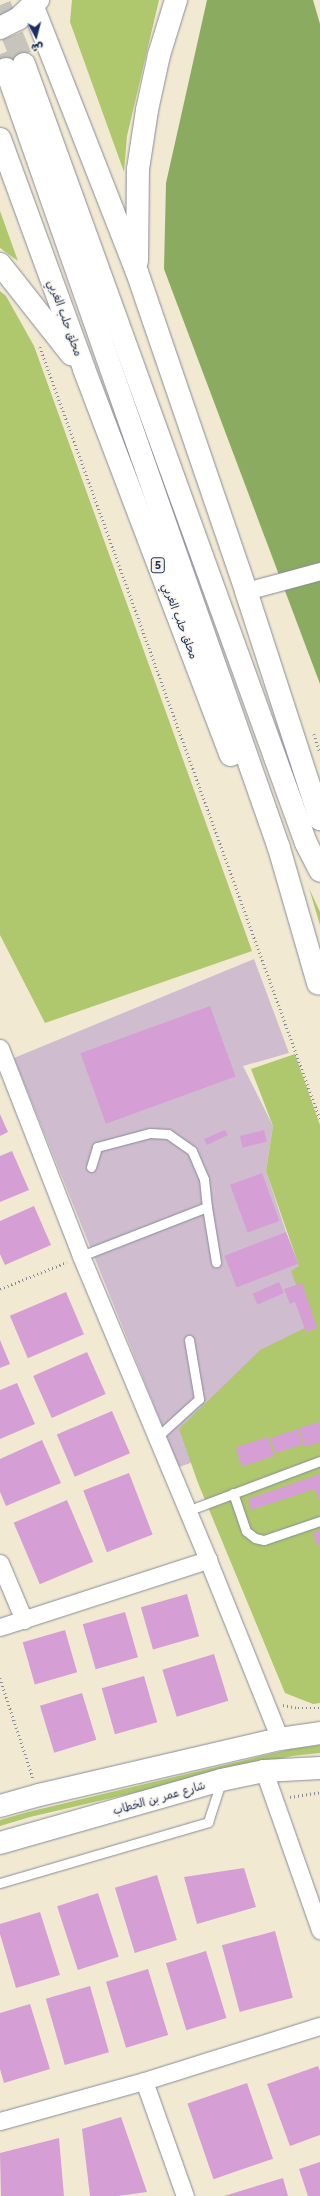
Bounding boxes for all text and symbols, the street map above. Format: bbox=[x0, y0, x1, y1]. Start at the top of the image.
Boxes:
north arrow bbox=[16, 16, 56, 56]
text: ش bbox=[30, 39, 45, 58]
street label: محلق حلب الغربي bbox=[45, 278, 85, 358]
road number: 5 bbox=[150, 557, 166, 573]
street label: محلق حلب الغربي bbox=[159, 581, 201, 661]
street label: شارع عمر بن الخطاب bbox=[111, 1778, 207, 1818]

